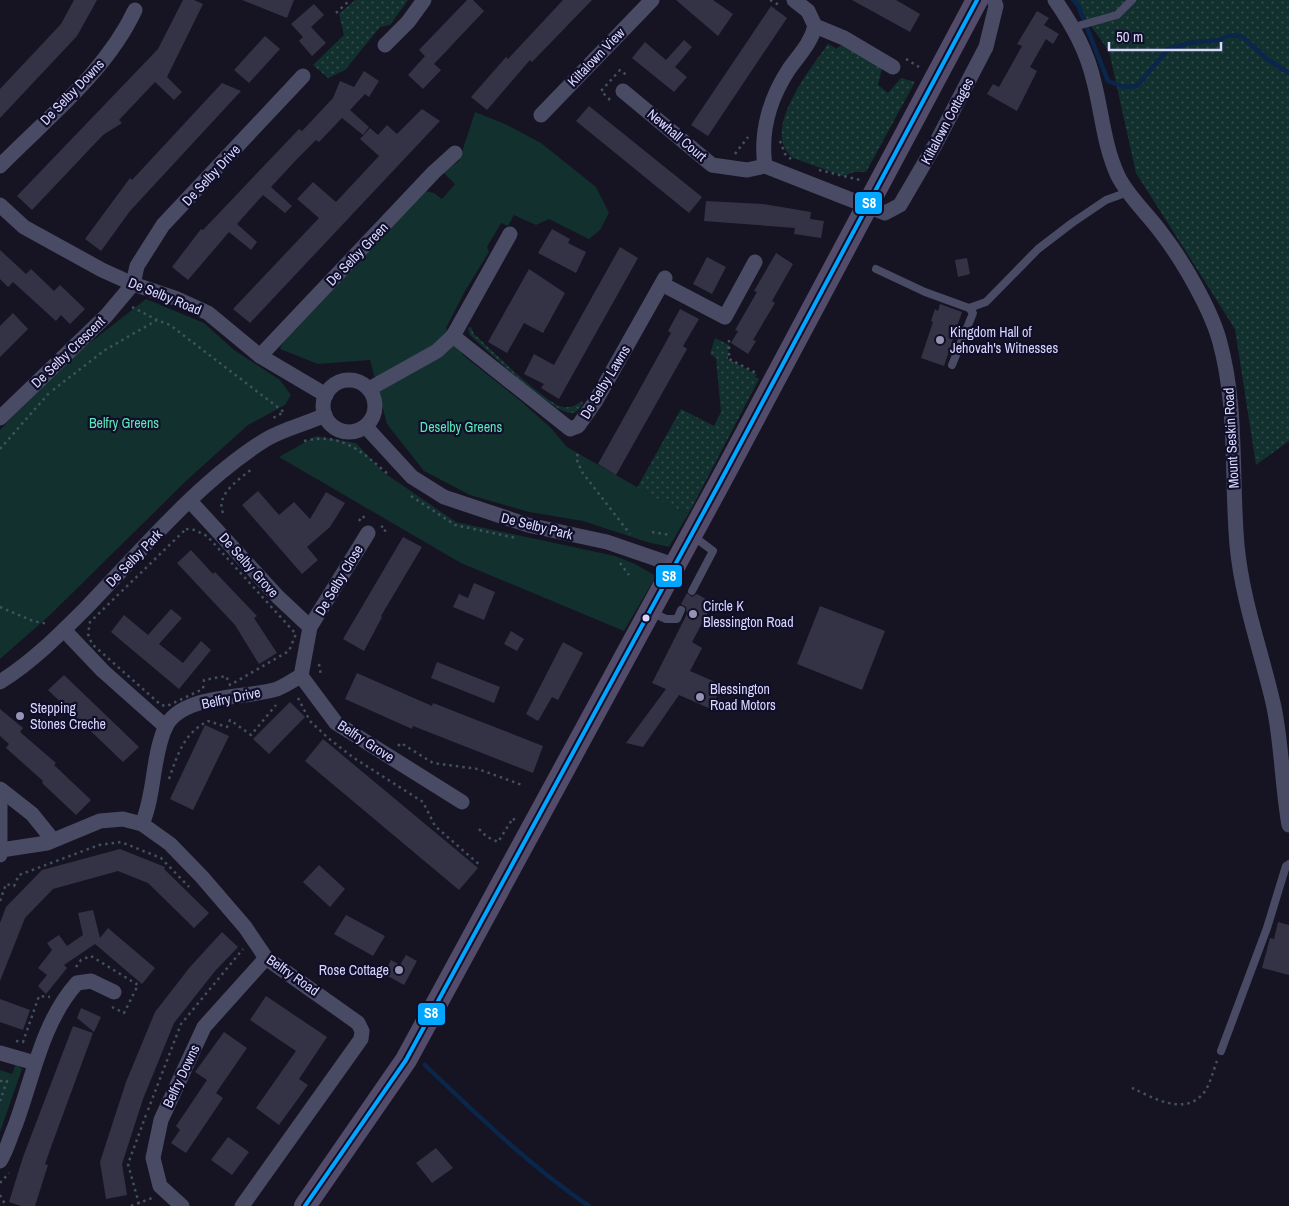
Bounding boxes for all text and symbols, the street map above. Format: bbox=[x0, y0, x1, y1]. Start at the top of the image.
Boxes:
scale bar bbox=[1109, 20, 1222, 52]
street label: Kiltalown View bbox=[563, 23, 629, 90]
text: 50 m bbox=[1116, 26, 1143, 47]
street label: De Selby Downs bbox=[36, 55, 108, 129]
street label: Kiltalown Cottages bbox=[917, 74, 978, 167]
street label: Newhall Court bbox=[644, 105, 710, 165]
street label: De Selby Drive bbox=[178, 141, 244, 209]
line badge: S8 bbox=[854, 191, 883, 215]
text: S8 bbox=[862, 194, 876, 212]
street label: De Selby Green bbox=[322, 218, 392, 290]
street label: De Selby Road bbox=[126, 273, 204, 319]
street label: De Selby Crescent bbox=[27, 312, 109, 392]
place label: Kingdom Hall of Jehovah's Witnesses bbox=[950, 323, 1058, 357]
marker: Kingdom Hall of Jehovah's Witnesses bbox=[934, 334, 946, 346]
street label: De Selby Lawns bbox=[576, 342, 634, 422]
street label: Mount Seskin Road bbox=[1219, 387, 1243, 489]
park label: Belfry Greens bbox=[89, 414, 159, 432]
park label: Deselby Greens bbox=[420, 418, 502, 436]
street label: De Selby Park bbox=[499, 508, 575, 544]
street label: De Selby Park bbox=[102, 525, 166, 591]
street label: De Selby Grove bbox=[215, 529, 283, 601]
street label: De Selby Close bbox=[311, 541, 367, 619]
line badge: S8 bbox=[655, 564, 683, 588]
text: S8 bbox=[662, 567, 676, 585]
place label: Circle K Blessington Road bbox=[703, 597, 794, 631]
marker: Circle K Blessington Road bbox=[687, 608, 699, 620]
unlabelled marker bbox=[641, 613, 651, 623]
place label: Blessington Road Motors bbox=[710, 680, 776, 714]
street label: Belfry Drive bbox=[200, 683, 262, 713]
marker: Blessington Road Motors bbox=[694, 691, 706, 703]
place label: Stepping Stones Creche bbox=[30, 699, 106, 733]
marker: Stepping Stones Creche bbox=[14, 710, 26, 722]
street label: Belfry Grove bbox=[334, 716, 398, 766]
street label: Belfry Road bbox=[263, 950, 323, 1000]
place label: Rose Cottage bbox=[319, 961, 389, 979]
marker: Rose Cottage bbox=[393, 964, 405, 976]
line badge: S8 bbox=[417, 1002, 446, 1026]
text: S8 bbox=[424, 1004, 438, 1022]
street label: Belfry Downs bbox=[159, 1041, 204, 1110]

